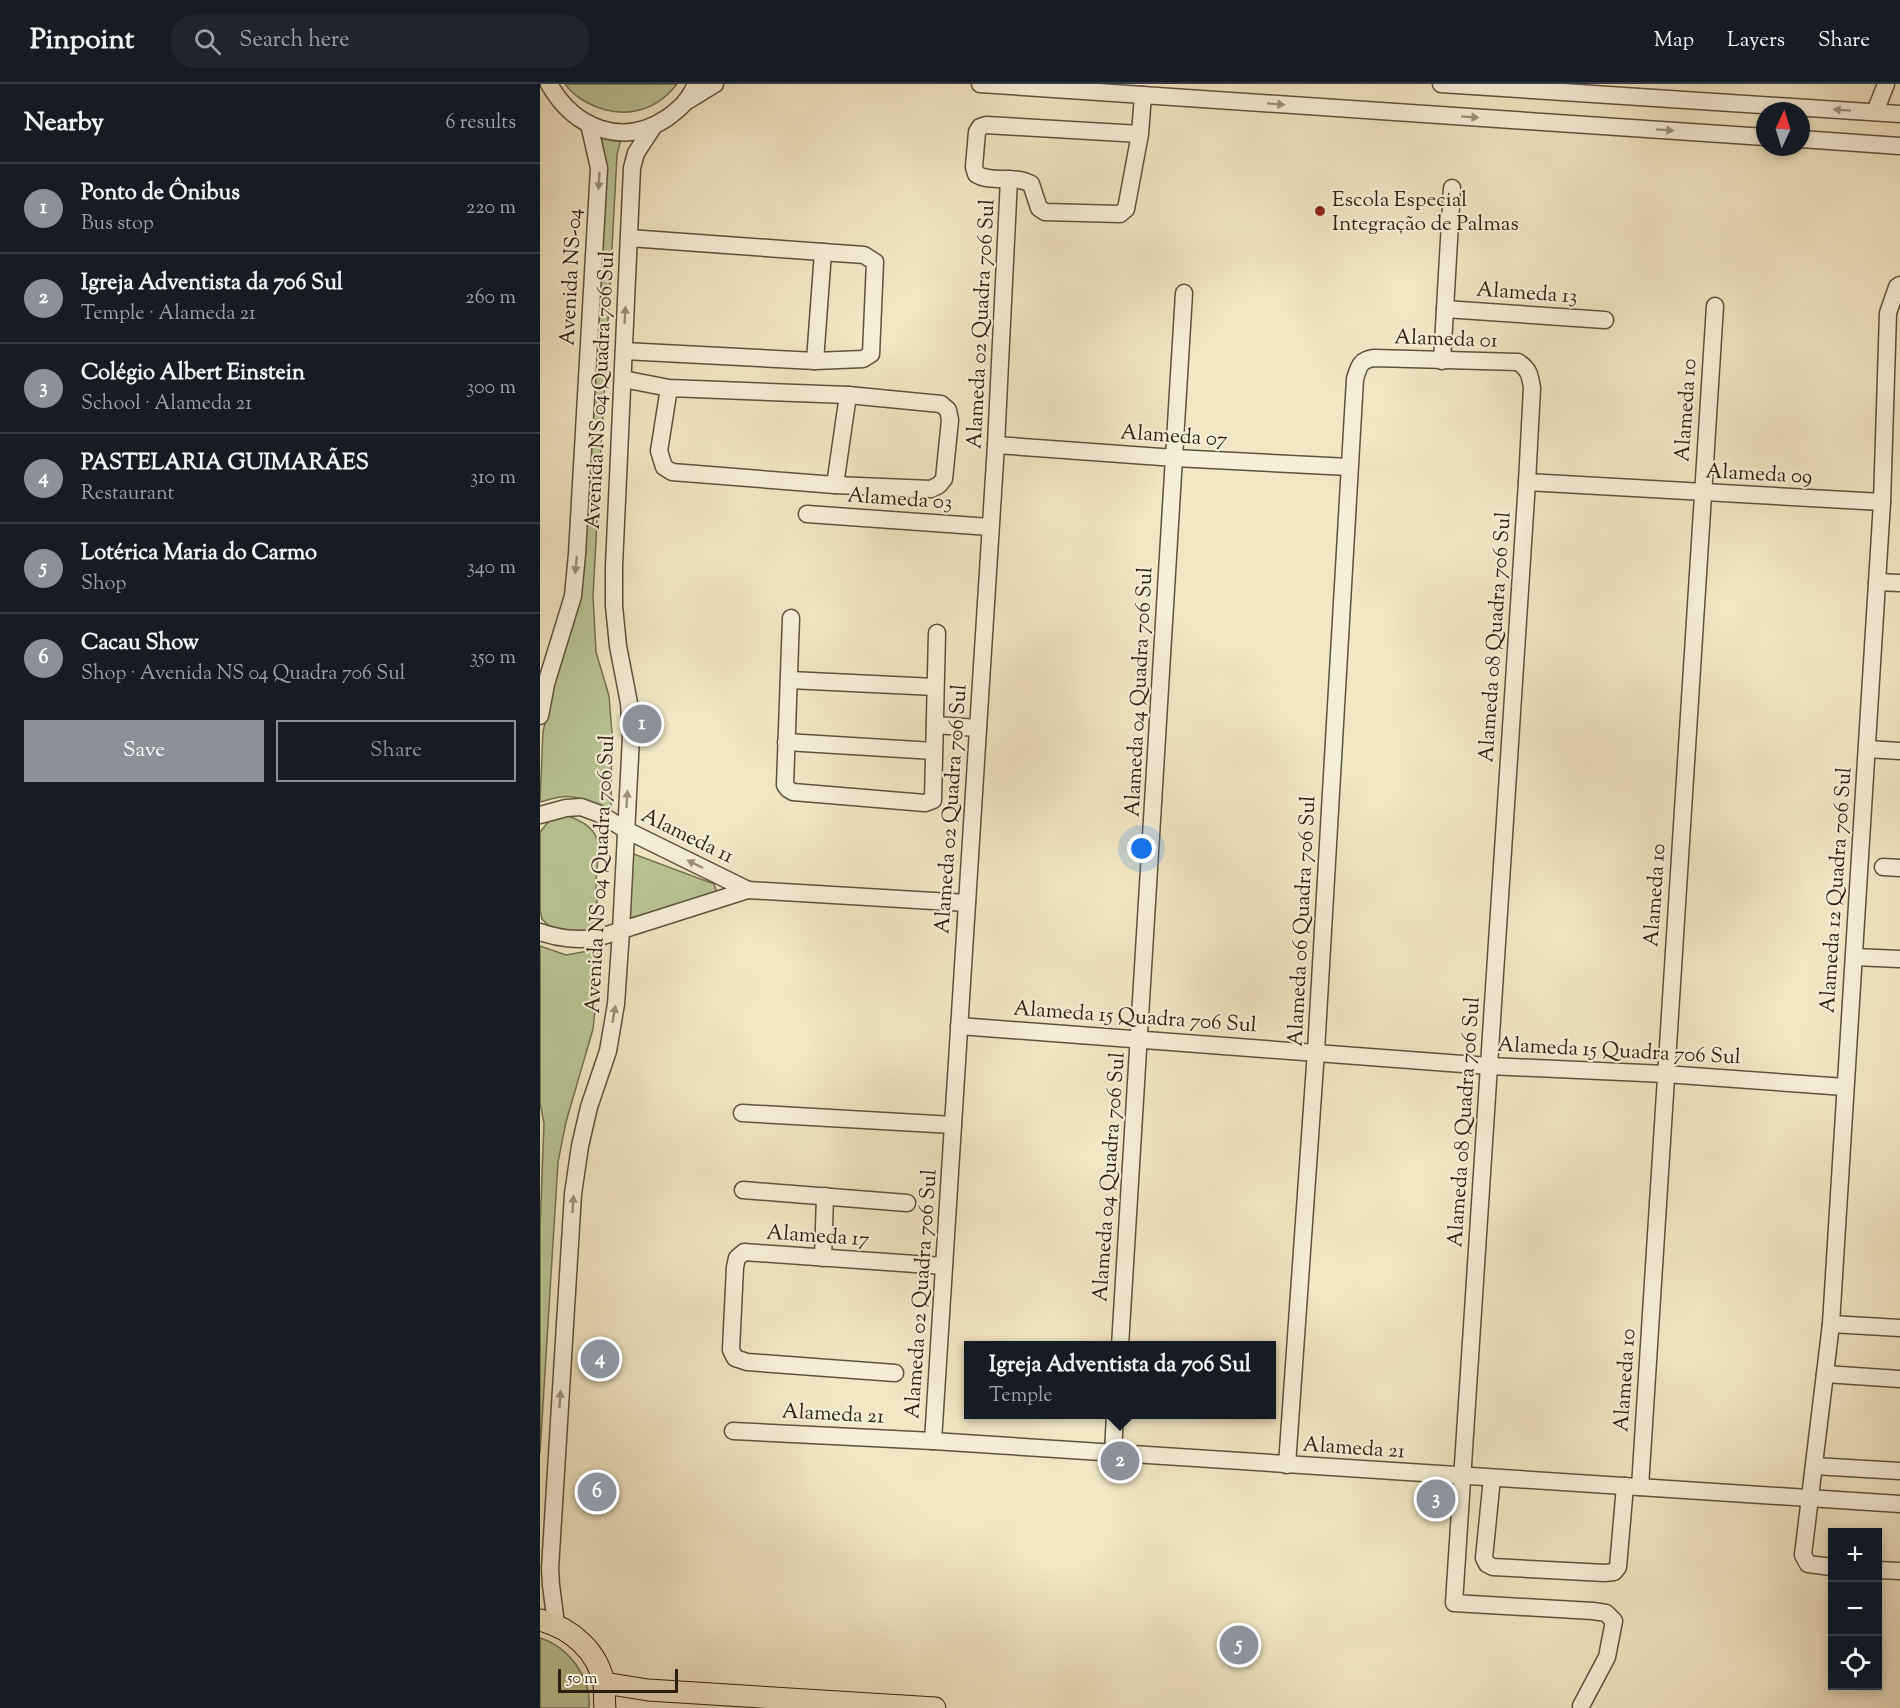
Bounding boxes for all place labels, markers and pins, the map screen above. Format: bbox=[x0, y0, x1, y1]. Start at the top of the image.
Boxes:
place label: Escola Especial Integração de Palmas bbox=[1332, 186, 1519, 240]
marker: Escola Especial Integração de Palmas bbox=[1313, 204, 1327, 218]
pin: 1 bbox=[622, 702, 662, 746]
pin: 4 bbox=[580, 1336, 620, 1382]
pin: 2 bbox=[1100, 1438, 1140, 1484]
pin: 6 bbox=[578, 1470, 616, 1514]
pin: 3 bbox=[1416, 1476, 1456, 1522]
pin: 5 bbox=[1220, 1622, 1258, 1668]

